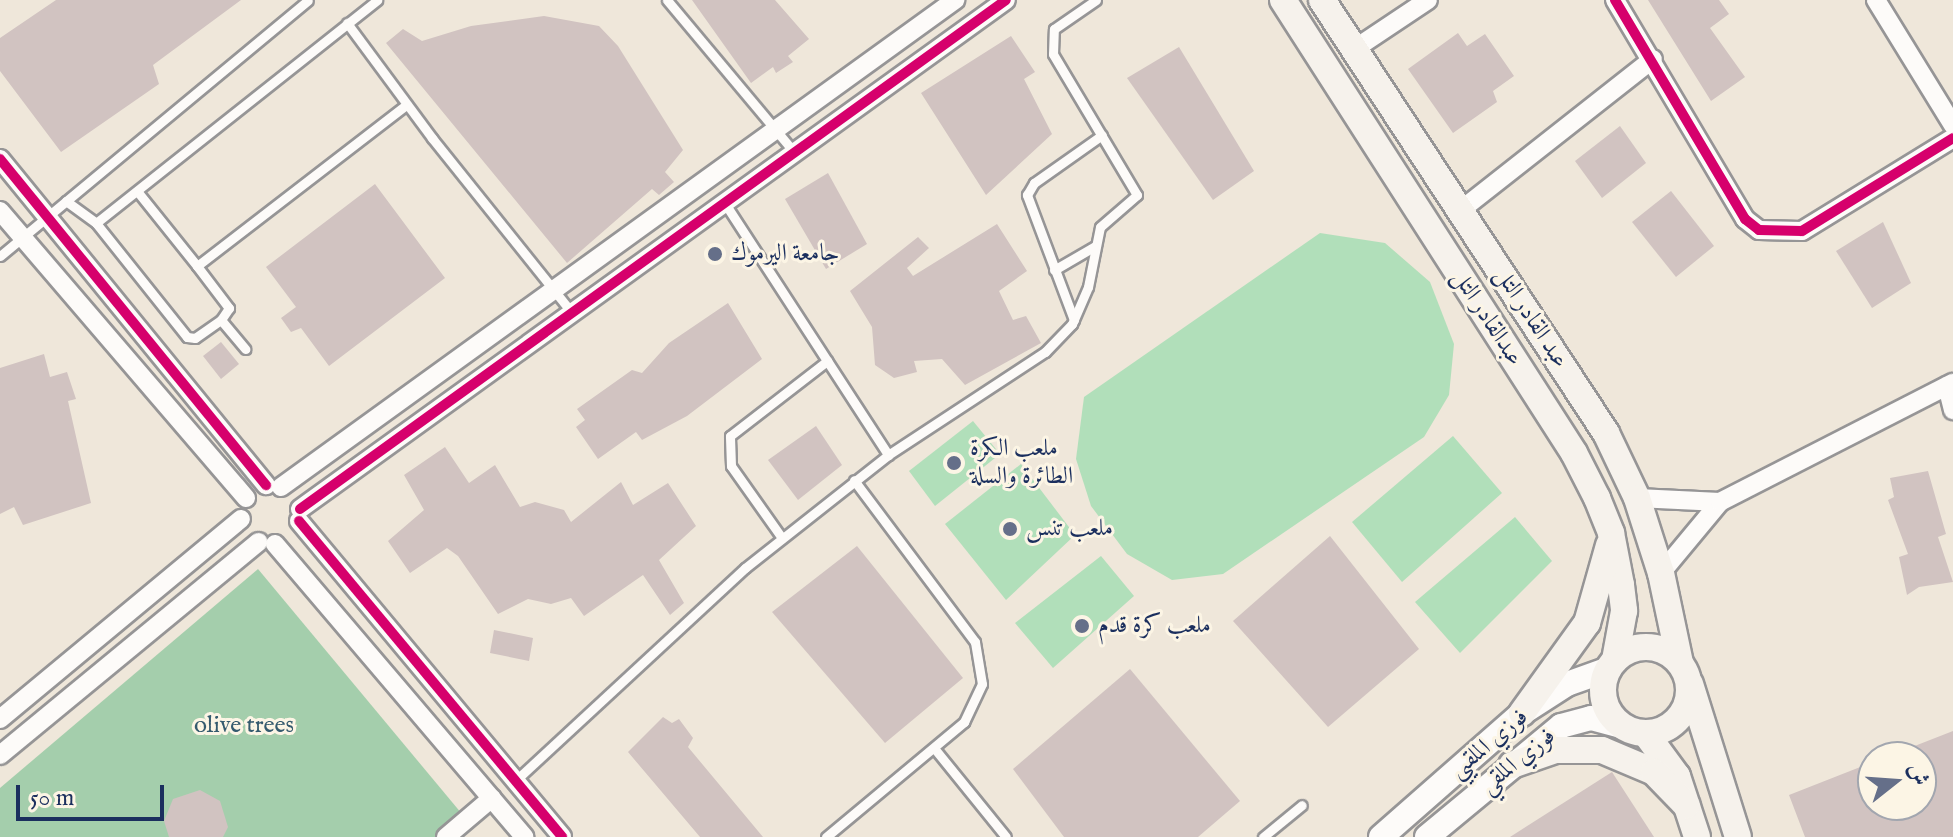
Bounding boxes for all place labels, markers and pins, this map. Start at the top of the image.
place label: جامعة اليرموك [731,240,839,268]
marker: جامعة اليرموك [706,245,724,263]
place label: ملعب الكرة الطائرة والسلة [970,435,1073,491]
marker: ملعب الكرة الطائرة والسلة [945,454,963,472]
place label: ملعب تنس [1026,515,1113,543]
marker: ملعب تنس [1001,520,1019,538]
place label: ملعب كرة قدم [1098,612,1211,640]
marker: ملعب كرة قدم [1073,617,1091,635]

